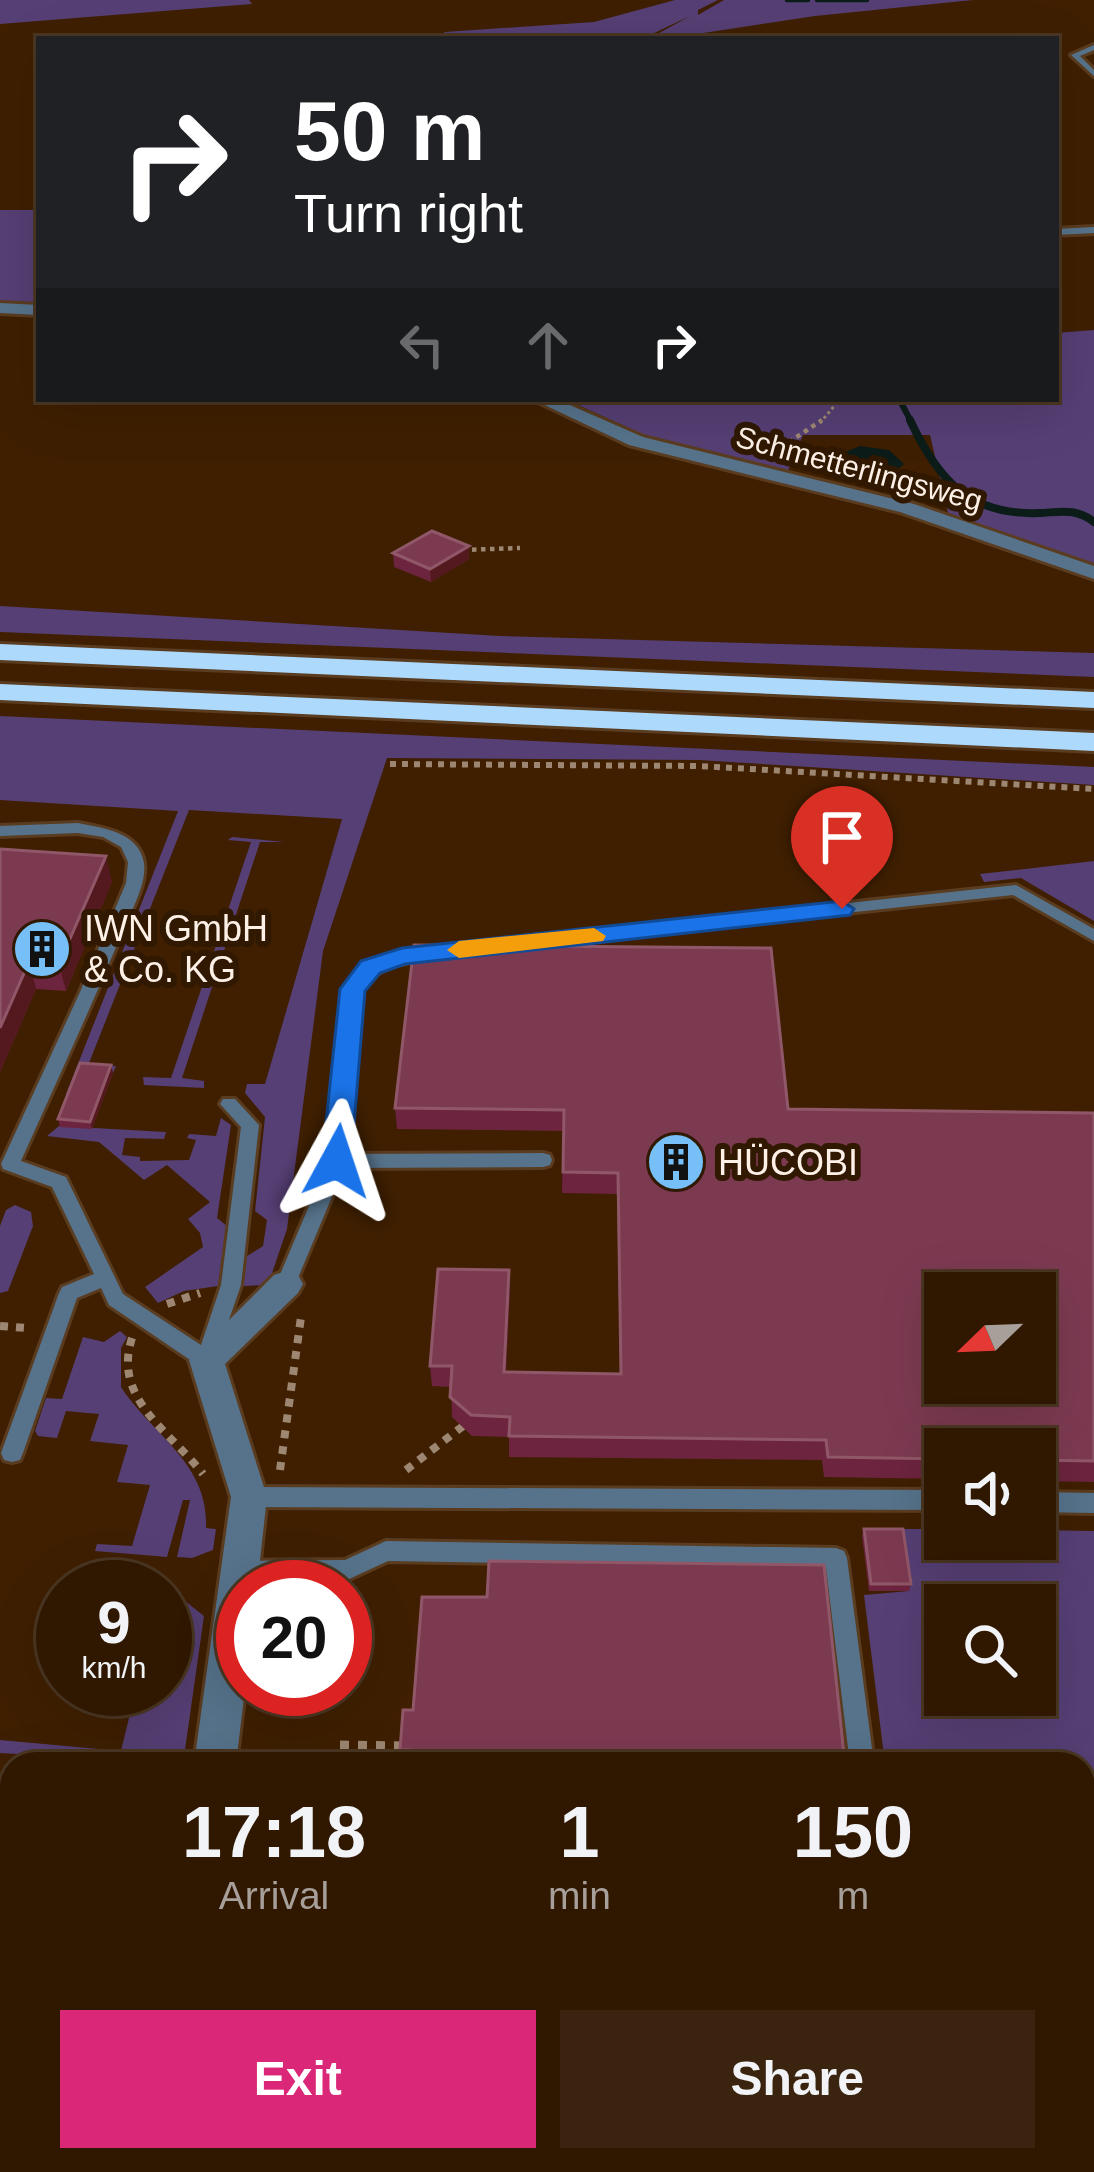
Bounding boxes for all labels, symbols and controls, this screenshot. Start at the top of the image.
icon: right [96,84,252,240]
text: 50 m [294,84,485,178]
text: Turn right [294,183,523,243]
icon: left [389,312,455,378]
icon: ahead [515,312,581,378]
icon: right [641,312,707,378]
street label: Schmetterlingsweg [732,420,986,517]
pin [791,786,893,909]
icon: arrive [809,804,875,870]
place label: IWN GmbH & Co. KG [84,908,268,990]
building icon: IWN GmbH & Co. KG [11,918,73,980]
position arrow [274,1098,400,1224]
building icon: HÜCOBI [645,1131,707,1193]
place label: HÜCOBI [718,1142,858,1183]
north arrow [924,1272,1056,1404]
map controls [924,1272,1056,1716]
button: sound [924,1428,1056,1560]
speed limit sign: 20 [216,1560,372,1716]
button: search [924,1584,1056,1716]
text: 9 [97,1589,131,1656]
text: km/h [81,1651,147,1684]
text: 17:18 [182,1792,366,1872]
text: 1 [559,1792,600,1872]
text: 150 [793,1792,913,1872]
text: Arrival [219,1874,329,1917]
text: min [548,1874,611,1917]
text: m [837,1874,869,1917]
button: Exit [60,2010,536,2148]
button: Share [560,2010,1035,2148]

